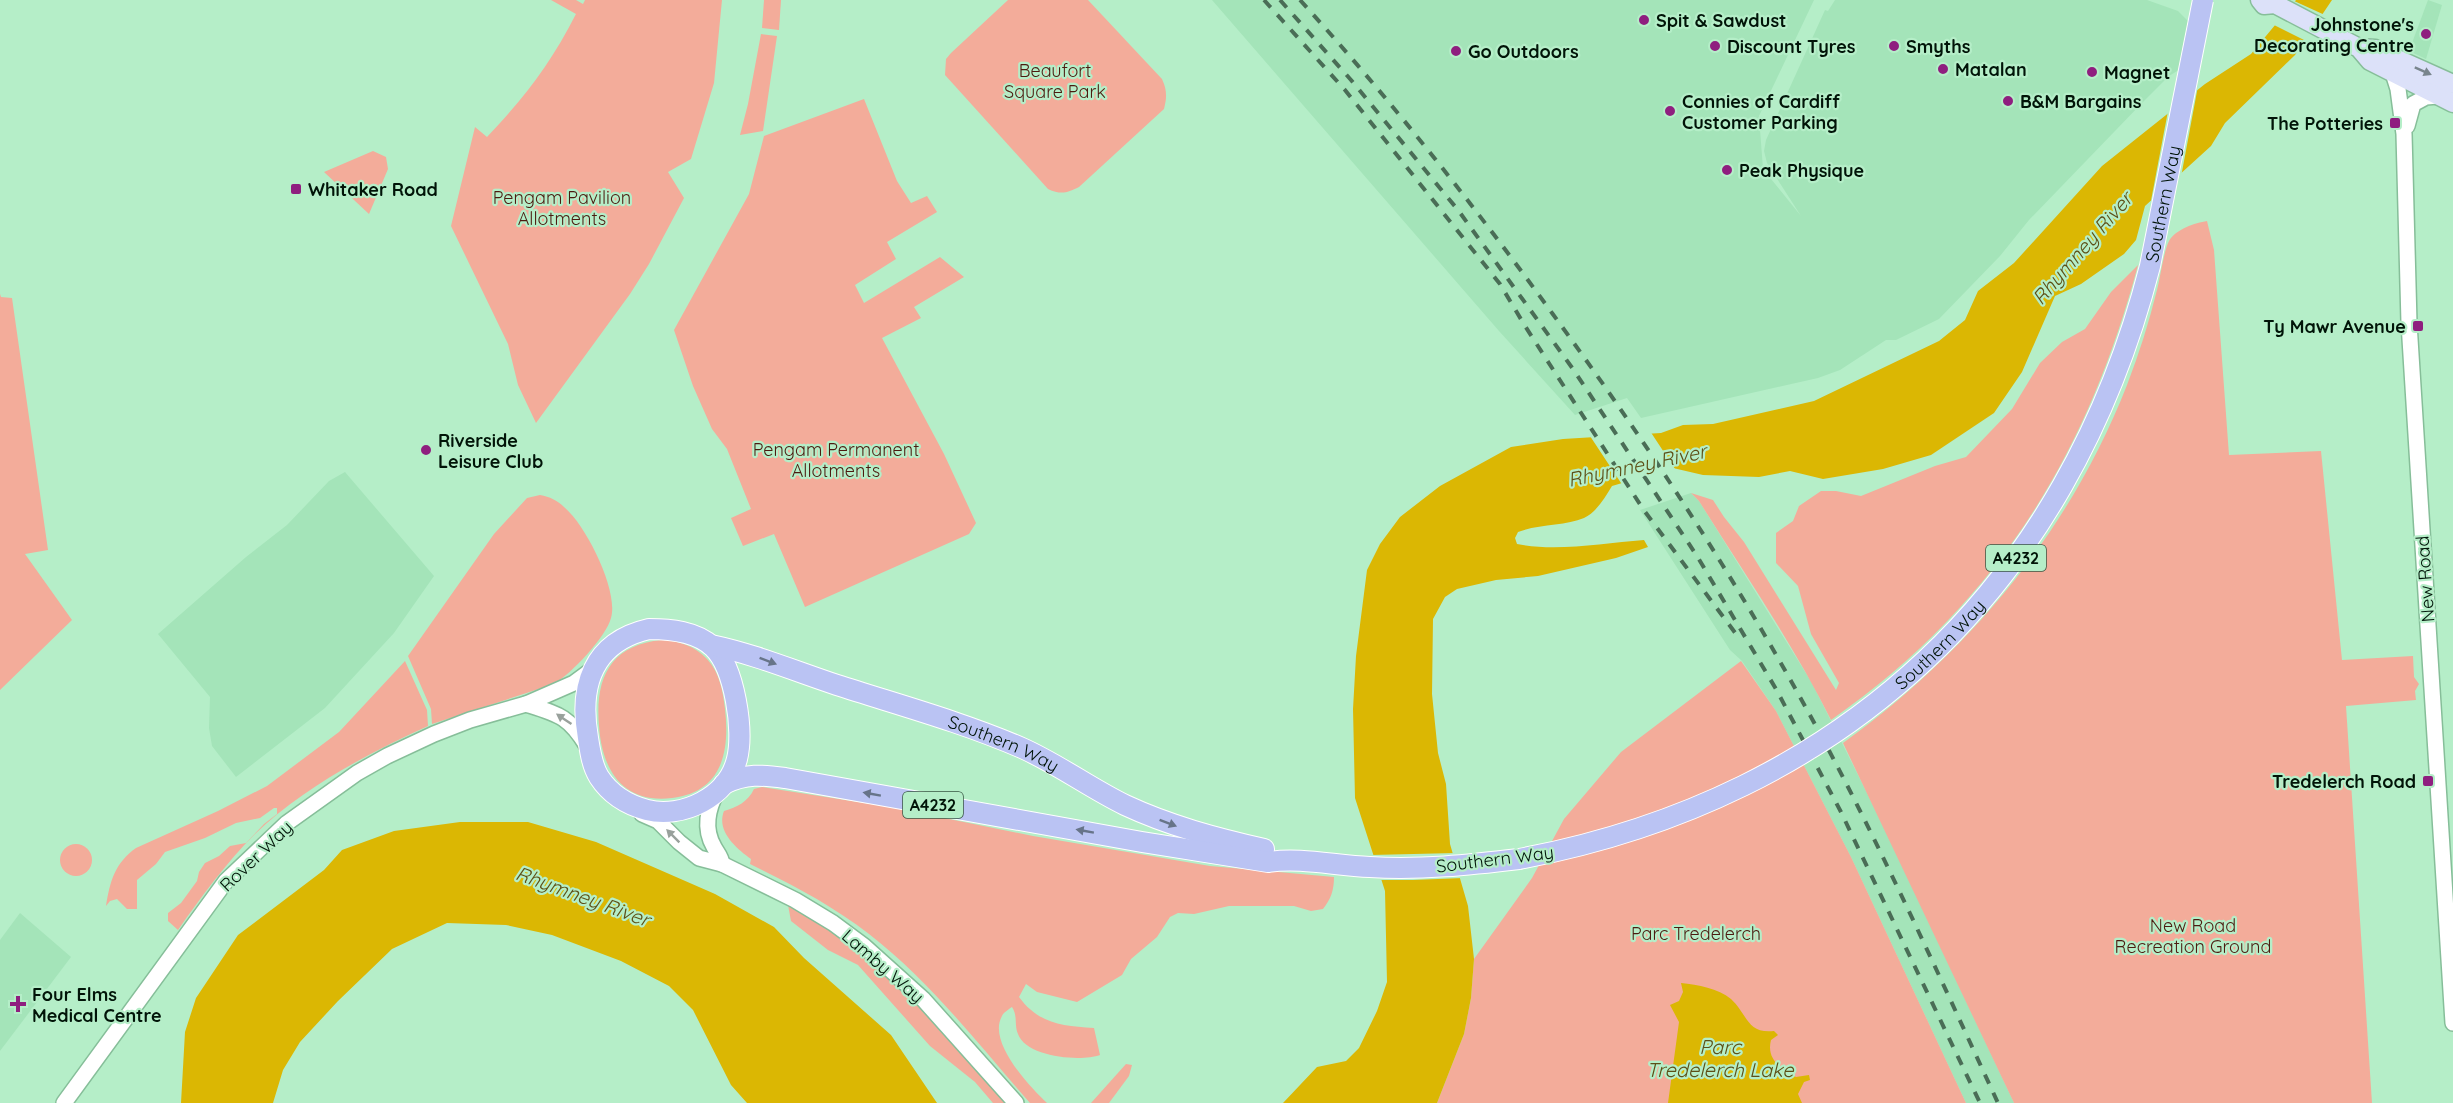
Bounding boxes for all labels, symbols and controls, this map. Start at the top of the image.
place label: Spit & Sawdust [1656,9,1786,32]
marker: Spit & Sawdust [1637,13,1651,27]
place label: Johnstone's Decorating Centre [2254,13,2414,57]
marker: Johnstone's Decorating Centre [2419,27,2433,41]
place label: Discount Tyres [1727,35,1856,58]
place label: Smyths [1906,35,1971,58]
marker: Discount Tyres [1708,39,1722,53]
marker: Smyths [1887,39,1901,53]
place label: Go Outdoors [1468,40,1579,63]
marker: Go Outdoors [1449,44,1463,58]
place label: Matalan [1955,58,2027,81]
park label: Beaufort Square Park [1004,59,1106,103]
place label: Magnet [2104,61,2170,84]
marker: Matalan [1936,62,1950,76]
marker: Magnet [2085,65,2099,79]
one-way arrow [2414,66,2431,75]
place label: Connies of Cardiff Customer Parking [1682,90,1840,134]
place label: B&M Bargains [2020,90,2142,113]
marker: B&M Bargains [2001,94,2015,108]
marker: Connies of Cardiff Customer Parking [1663,104,1677,118]
place label: The Potteries [2267,112,2383,135]
marker: The Potteries [2388,116,2402,130]
street label: Southern Way [2140,143,2185,264]
place label: Peak Physique [1739,159,1864,182]
marker: Peak Physique [1720,163,1734,177]
place label: Whitaker Road [308,178,438,201]
marker: Whitaker Road [289,182,303,196]
water label: Rhymney River [2026,185,2139,309]
park label: Pengam Pavilion Allotments [493,186,631,230]
place label: Ty Mawr Avenue [2263,315,2406,338]
marker: Ty Mawr Avenue [2411,319,2425,333]
place label: Riverside Leisure Club [438,429,543,473]
park label: Pengam Permanent Allotments [753,438,919,482]
water label: Rhymney River [1565,438,1711,492]
marker: Riverside Leisure Club [419,443,433,457]
street label: New Road [2411,535,2439,623]
road number: A4232 [1986,545,2046,571]
street label: Southern Way [1890,594,1990,694]
one-way arrow [759,656,777,666]
street label: Southern Way [945,710,1064,777]
one-way arrow [556,713,572,724]
place label: Tredelerch Road [2272,770,2416,793]
marker: Tredelerch Road [2421,774,2435,788]
one-way arrow [862,789,881,798]
road number: A4232 [903,792,963,818]
street label: Rover Way [215,816,297,896]
one-way arrow [1159,819,1177,828]
one-way arrow [1075,827,1094,836]
one-way arrow [665,829,680,843]
street label: Southern Way [1435,840,1555,878]
water label: Rhymney River [512,860,656,933]
park label: New Road Recreation Ground [2115,914,2271,958]
park label: Parc Tredelerch [1631,922,1761,945]
street label: Lamby Way [837,924,929,1008]
place label: Four Elms Medical Centre [32,983,162,1027]
marker: Four Elms Medical Centre [9,995,27,1013]
water label: Parc Tredelerch Lake [1646,1034,1794,1082]

